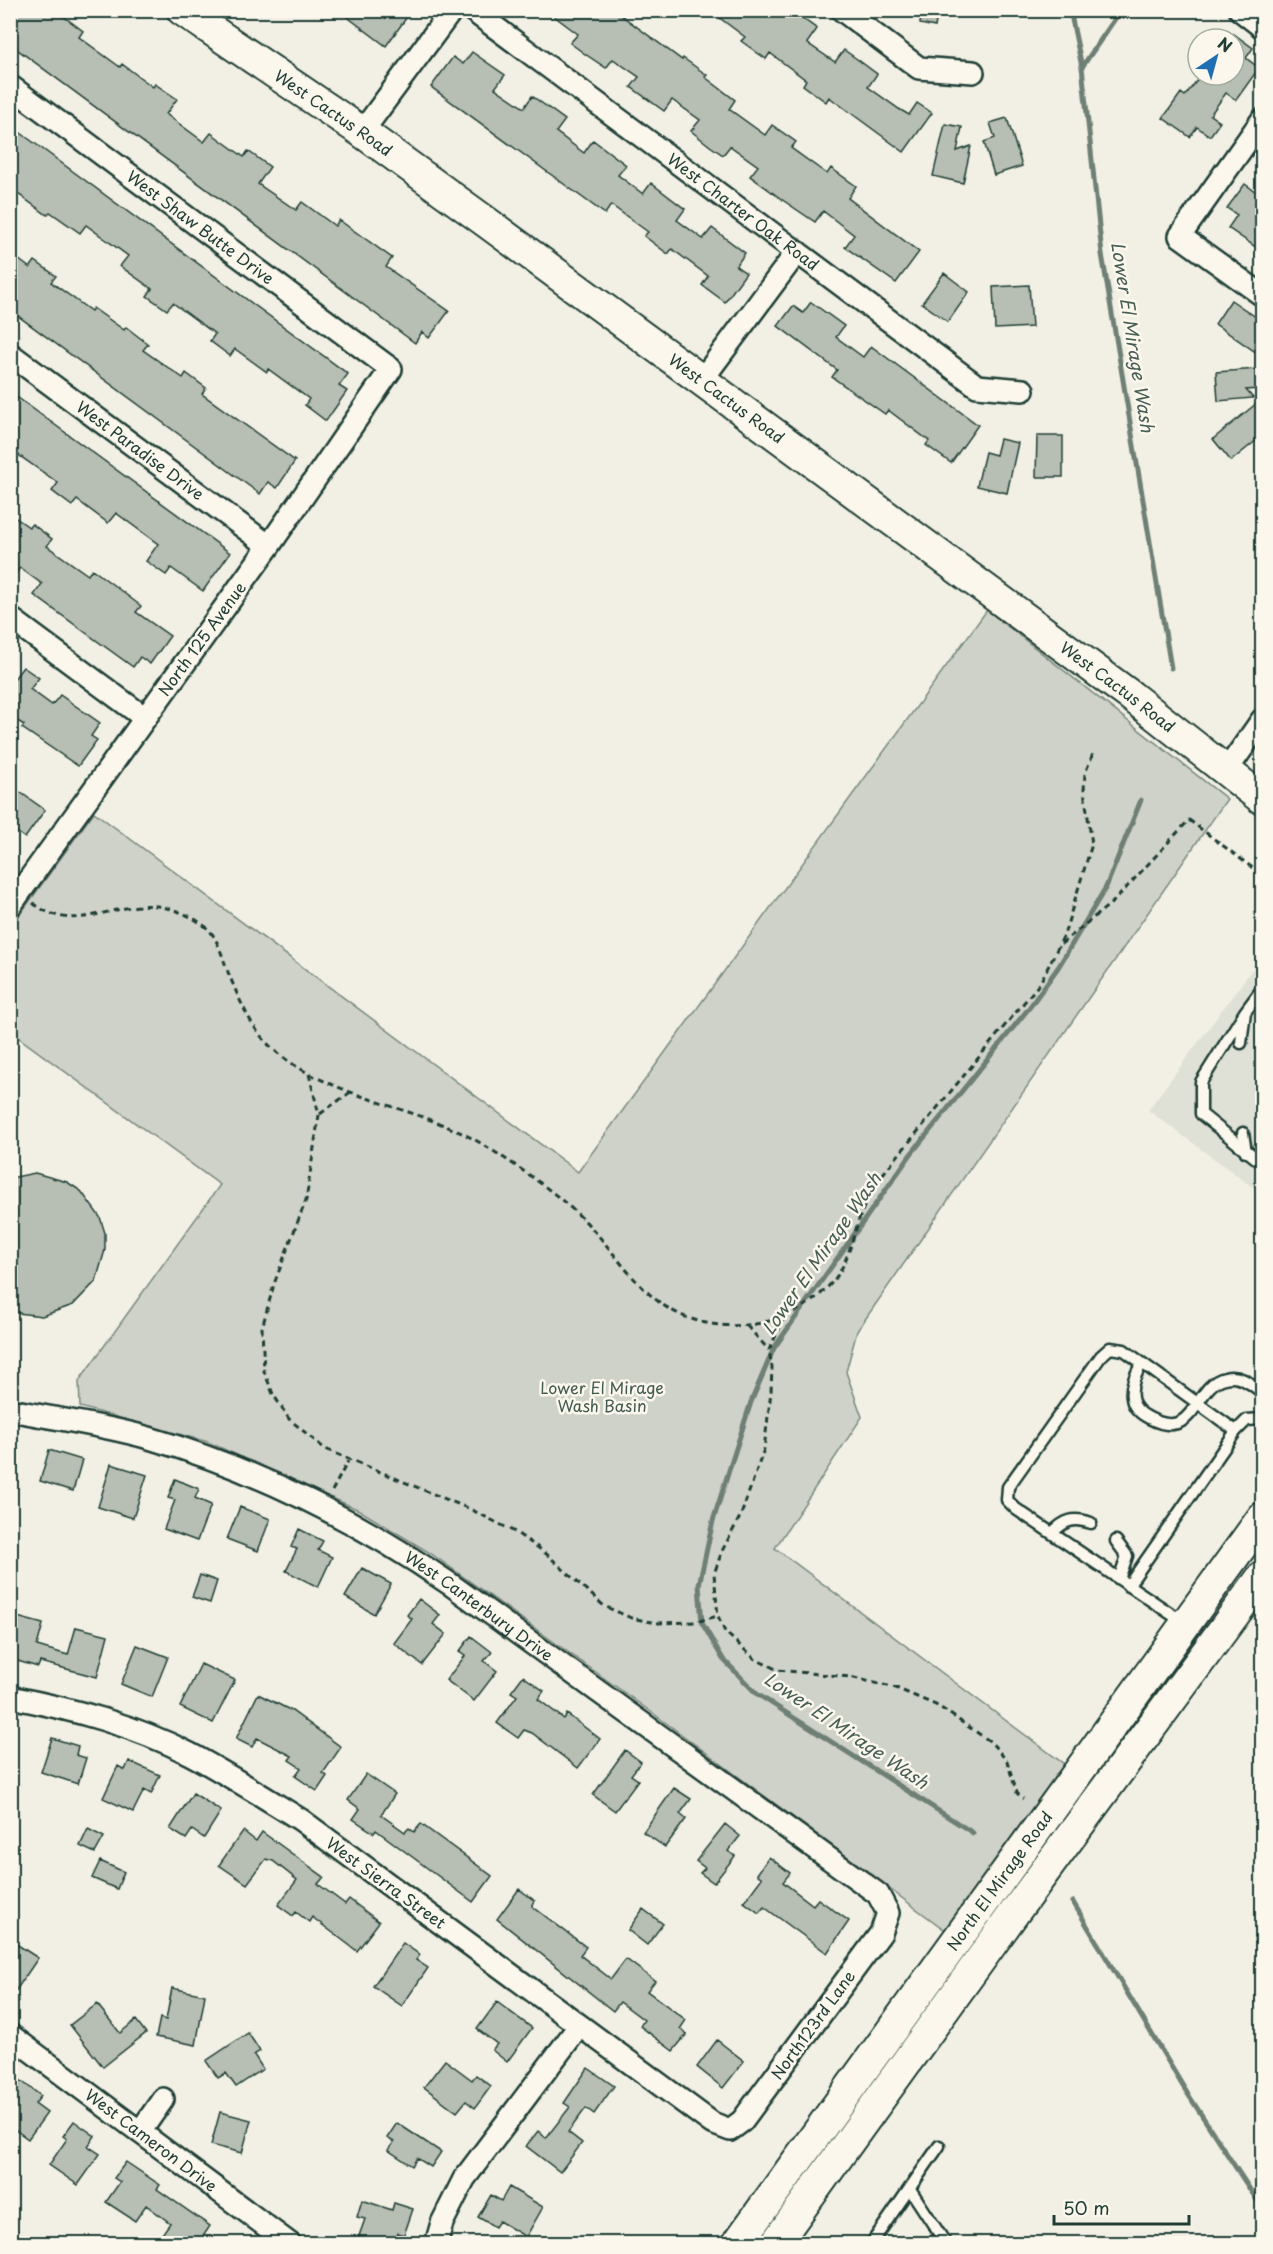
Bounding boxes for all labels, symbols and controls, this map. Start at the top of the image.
north arrow [1186,27,1246,87]
text: N [1213,31,1238,57]
street label: West Cactus Road [270,63,398,161]
street label: West Charter Oak Road [663,147,825,276]
street label: West Shaw Butte Drive [122,164,280,289]
water label: Lower El Mirage Wash [1105,240,1162,434]
street label: West Cactus Road [664,347,790,449]
street label: West Paradise Drive [72,394,210,505]
street label: North 125 Avenue [152,576,251,700]
street label: West Cactus Road [1056,635,1181,738]
water label: Lower El Mirage Wash [755,1166,887,1340]
park label: Lower El Mirage Wash Basin [540,1375,664,1417]
street label: West Canterbury Drive [401,1544,559,1666]
water label: Lower El Mirage Wash [760,1665,935,1795]
street label: North El Mirage Road [940,1806,1057,1955]
street label: West Sierra Street [322,1830,452,1934]
street label: North123rd Lane [764,1965,860,2084]
street label: West Cameron Drive [81,2082,223,2197]
scale bar [1054,2188,1189,2226]
text: 50 m [1063,2194,1110,2221]

